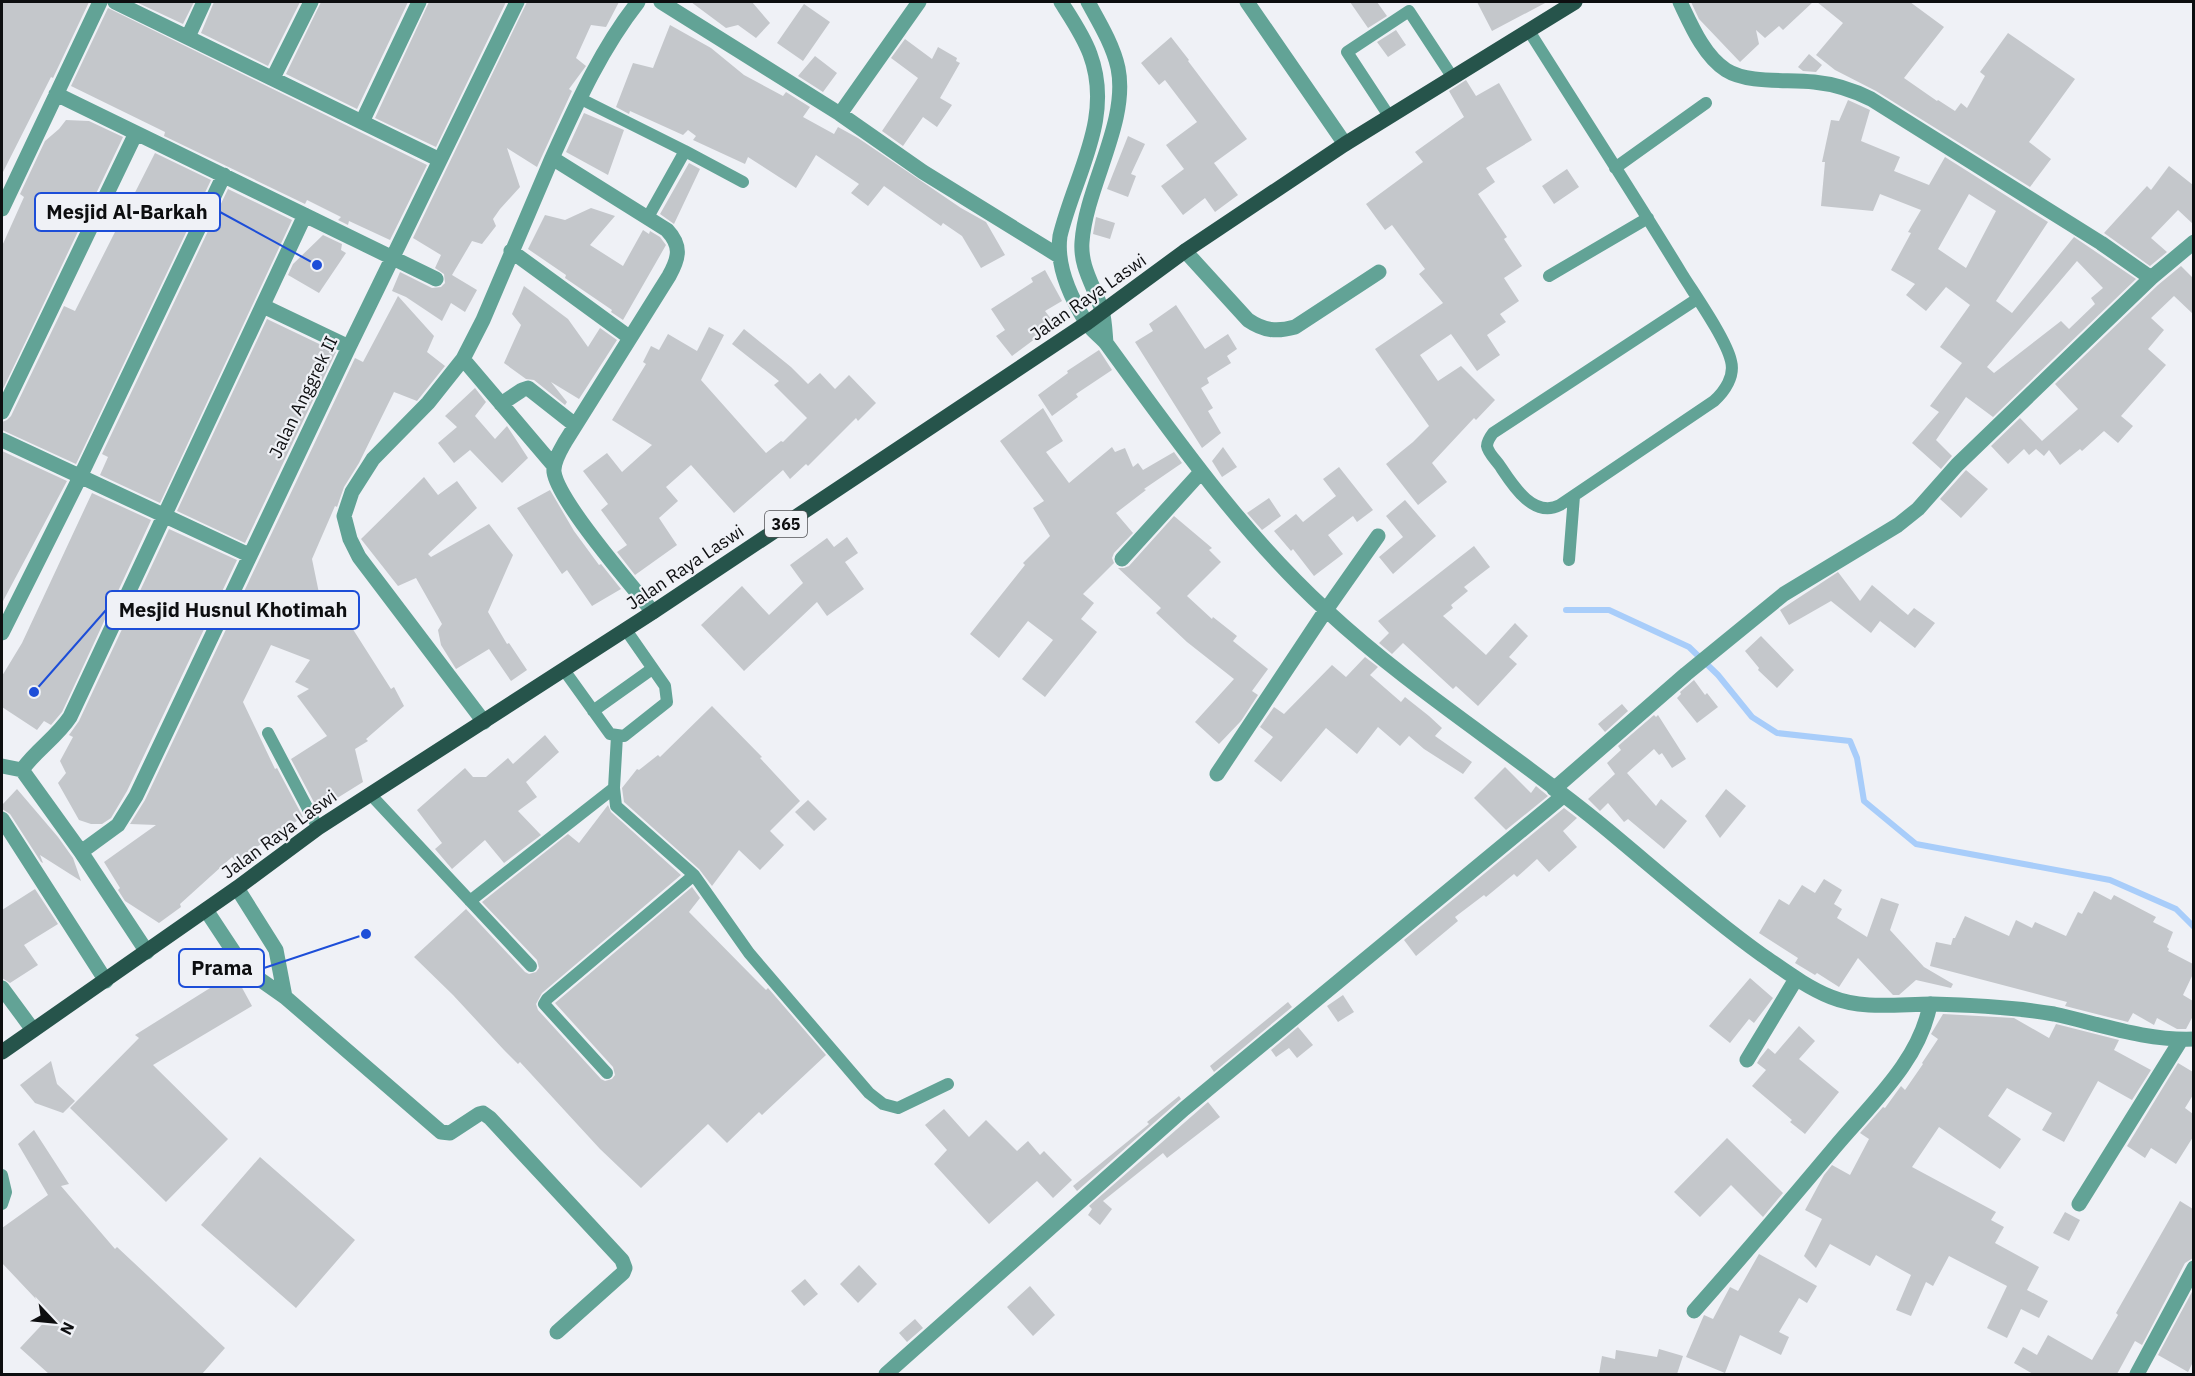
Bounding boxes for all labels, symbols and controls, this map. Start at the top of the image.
callout: Mesjid Al-Barkah [35,193,220,231]
text: Mesjid Al-Barkah [46,198,208,225]
street label: Jalan Raya Laswi [1025,248,1151,346]
street label: Jalan Anggrek II [263,332,343,462]
road number: 365 [765,511,807,537]
street label: Jalan Raya Laswi [622,519,748,615]
callout: Mesjid Husnul Khotimah [106,591,359,629]
text: Mesjid Husnul Khotimah [119,596,347,623]
street label: Jalan Raya Laswi [217,785,341,883]
callout: Prama [179,949,264,987]
text: Prama [191,954,253,981]
north arrow [24,1292,84,1352]
text: N [56,1319,79,1338]

